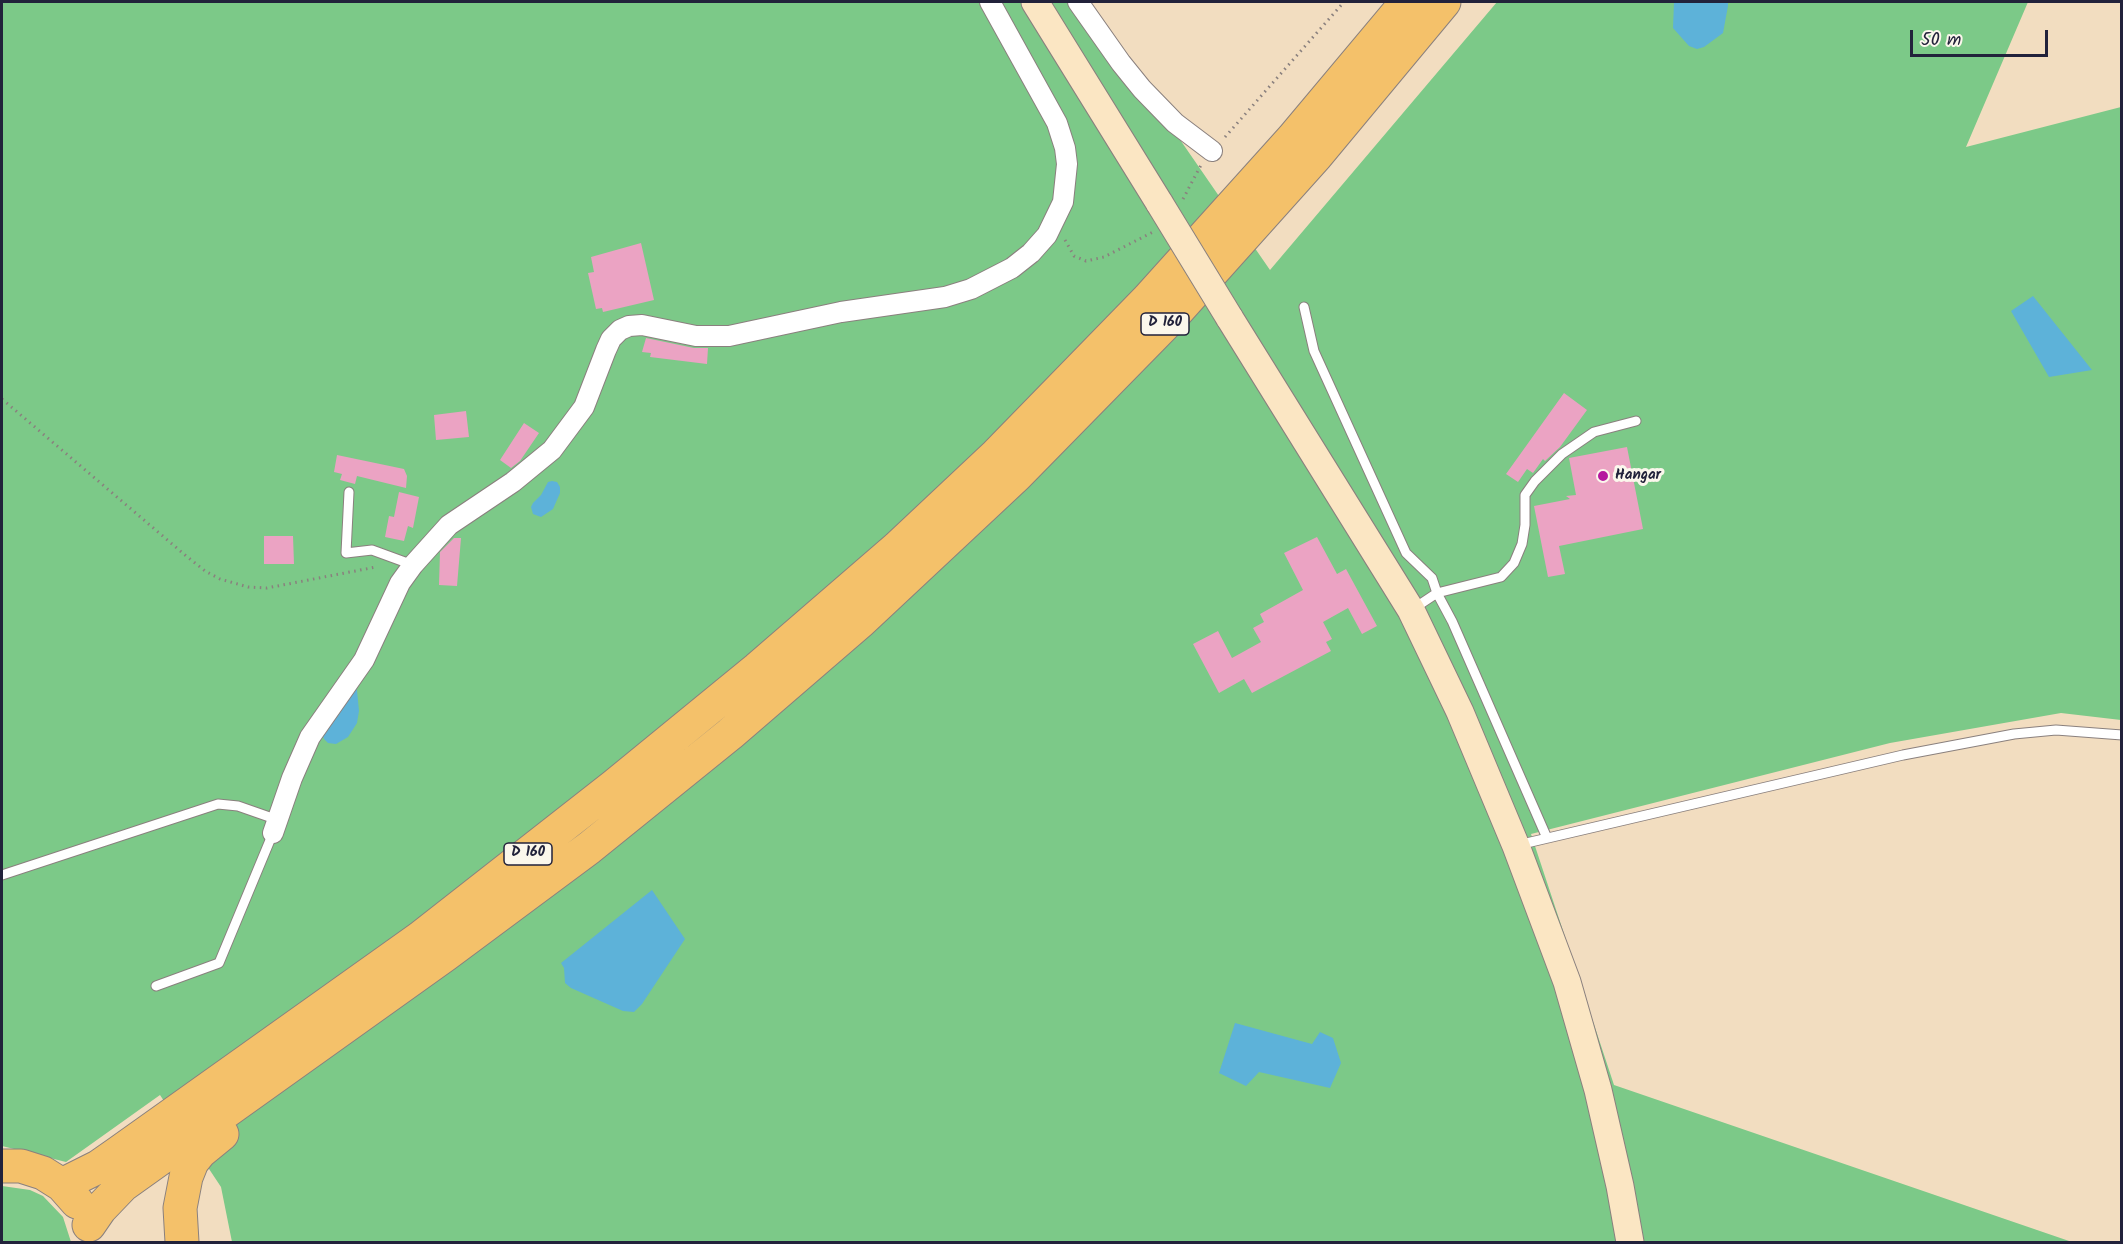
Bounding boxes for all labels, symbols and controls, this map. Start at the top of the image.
scale bar [1913,18,2051,56]
text: 50 m [1921,26,1961,55]
road number: D 160 [1141,313,1189,335]
place label: Hangar [1615,467,1661,485]
marker: Hangar [1596,469,1610,483]
road number: D 160 [504,843,552,865]

